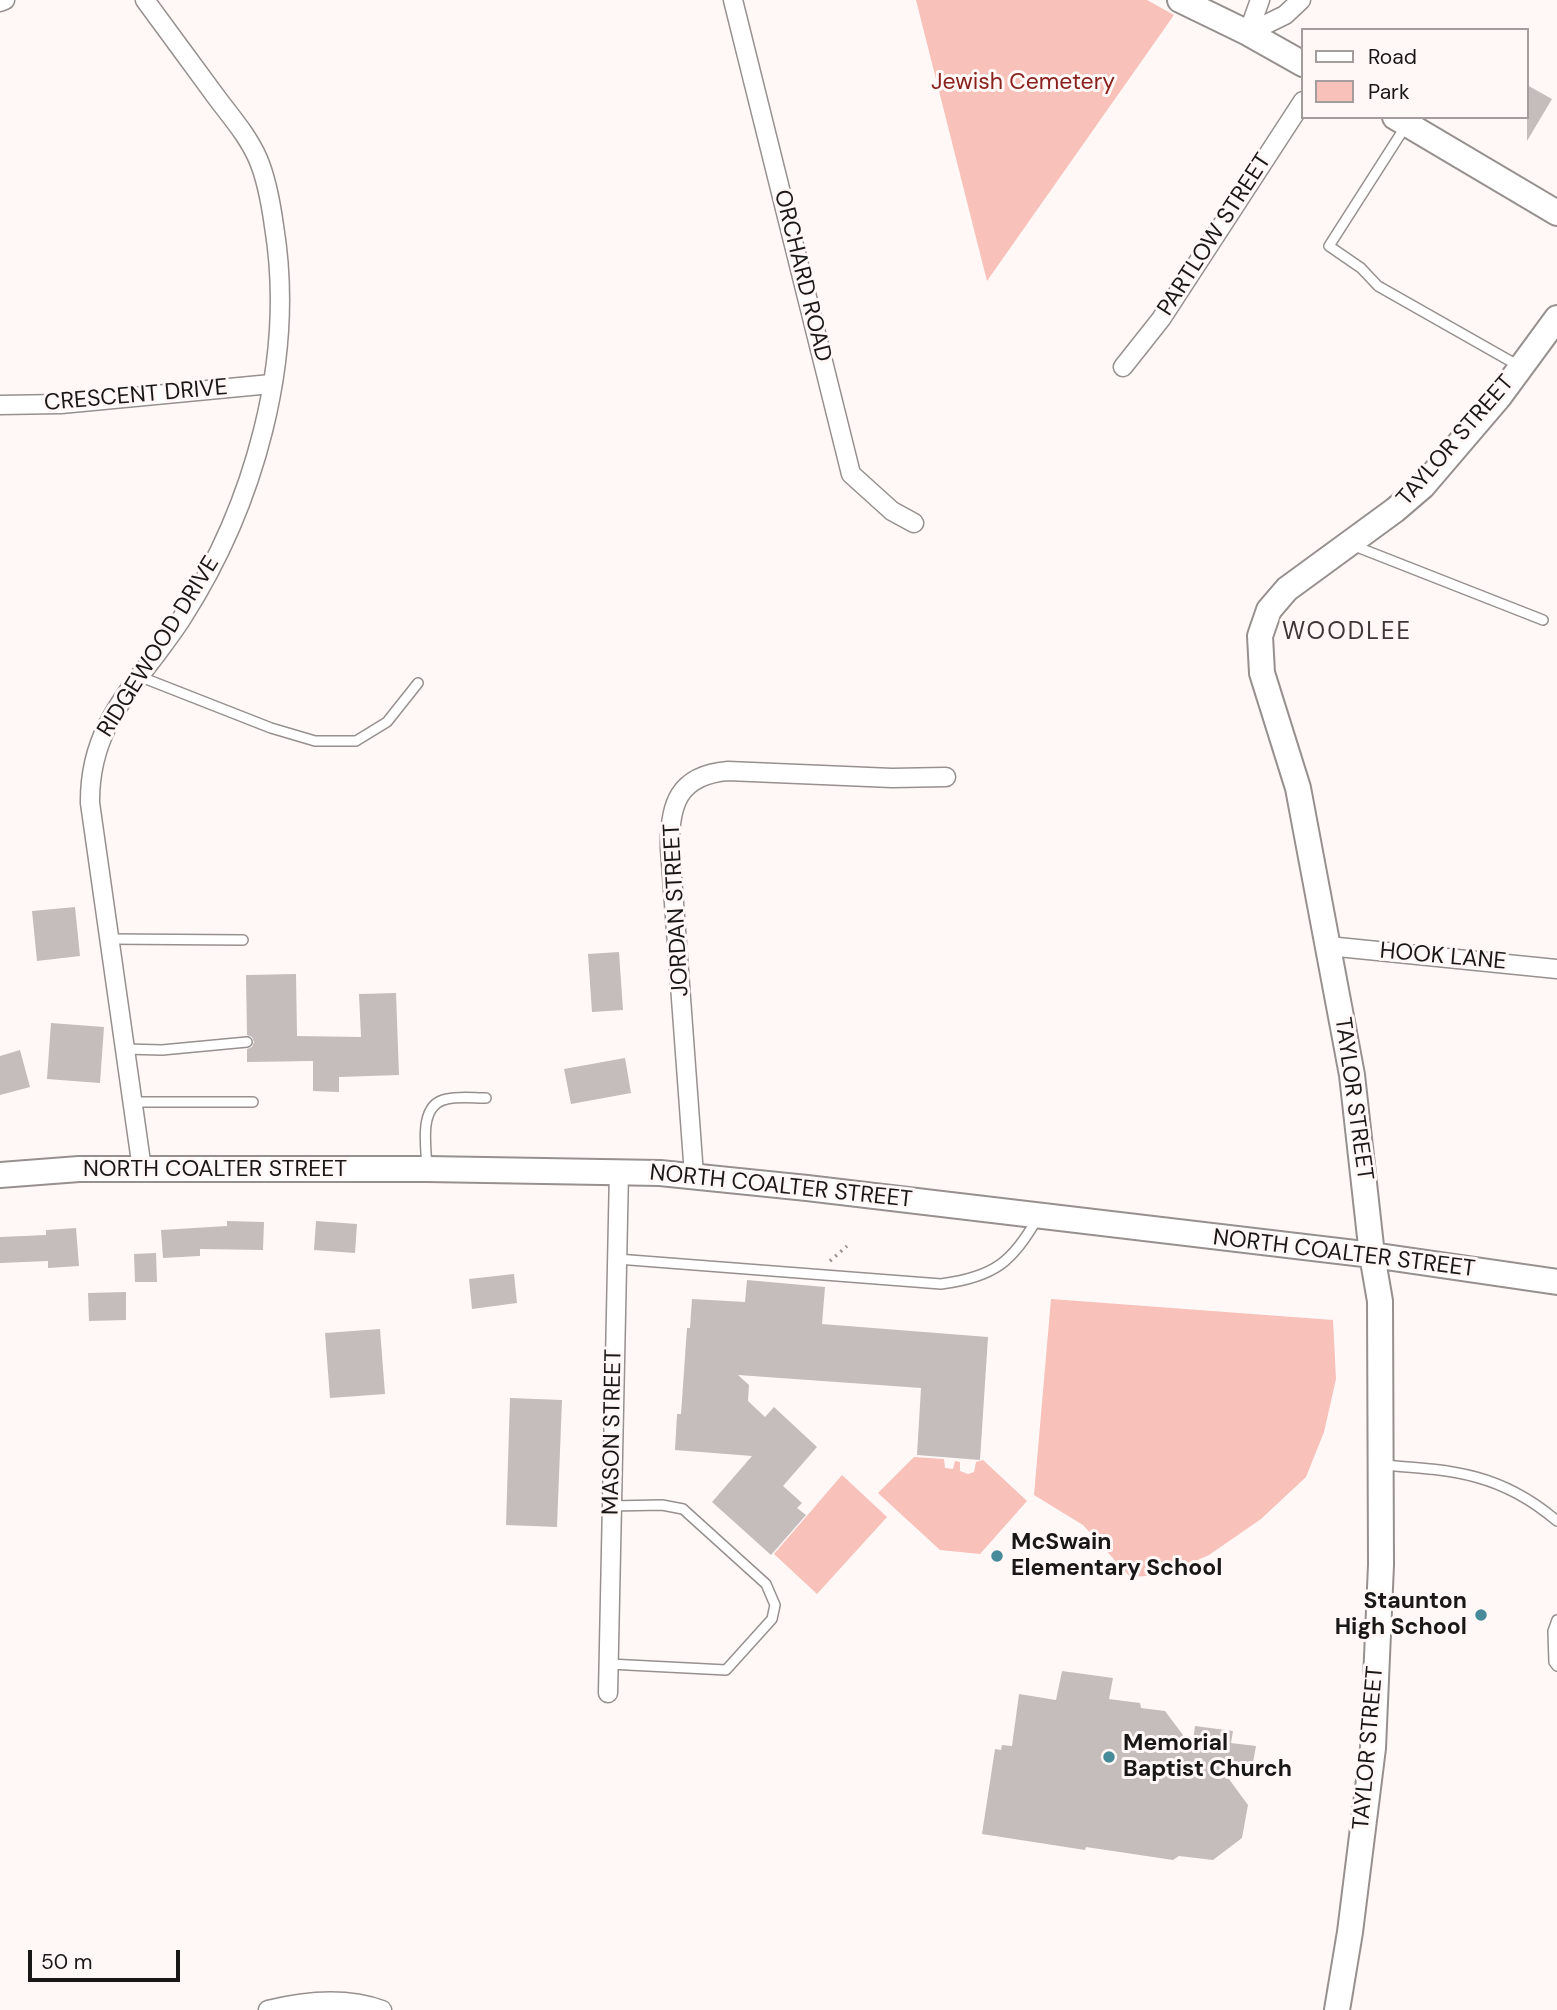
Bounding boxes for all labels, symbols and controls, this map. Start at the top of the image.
legend [1302,28,1529,119]
text: Road [1368,43,1417,71]
park label: Jewish Cemetery [931,69,1115,97]
text: Park [1368,78,1409,106]
street label: PARTLOW STREET [1152,149,1278,321]
street label: ORCHARD ROAD [767,187,837,365]
street label: TAYLOR STREET [1392,370,1520,512]
street label: CRESCENT DRIVE [43,374,229,418]
street label: RIDGEWOOD DRIVE [92,552,226,742]
district label: WOODLEE [1283,619,1411,647]
street label: JORDAN STREET [659,823,695,997]
street label: HOOK LANE [1378,938,1508,976]
street label: TAYLOR STREET [1328,1016,1378,1182]
street label: NORTH COALTER STREET [83,1156,347,1184]
street label: NORTH COALTER STREET [648,1159,914,1215]
street label: NORTH COALTER STREET [1211,1224,1477,1284]
street label: MASON STREET [598,1349,628,1515]
place label: McSwain Elementary School [1011,1529,1222,1583]
marker: McSwain Elementary School [989,1548,1005,1564]
place label: Staunton High School [1335,1588,1467,1642]
marker: Staunton High School [1473,1607,1489,1623]
street label: TAYLOR STREET [1348,1665,1390,1831]
place label: Memorial Baptist Church [1123,1730,1292,1784]
marker: Memorial Baptist Church [1101,1749,1117,1765]
scale bar [32,1937,184,1981]
text: 50 m [41,1948,92,1976]

